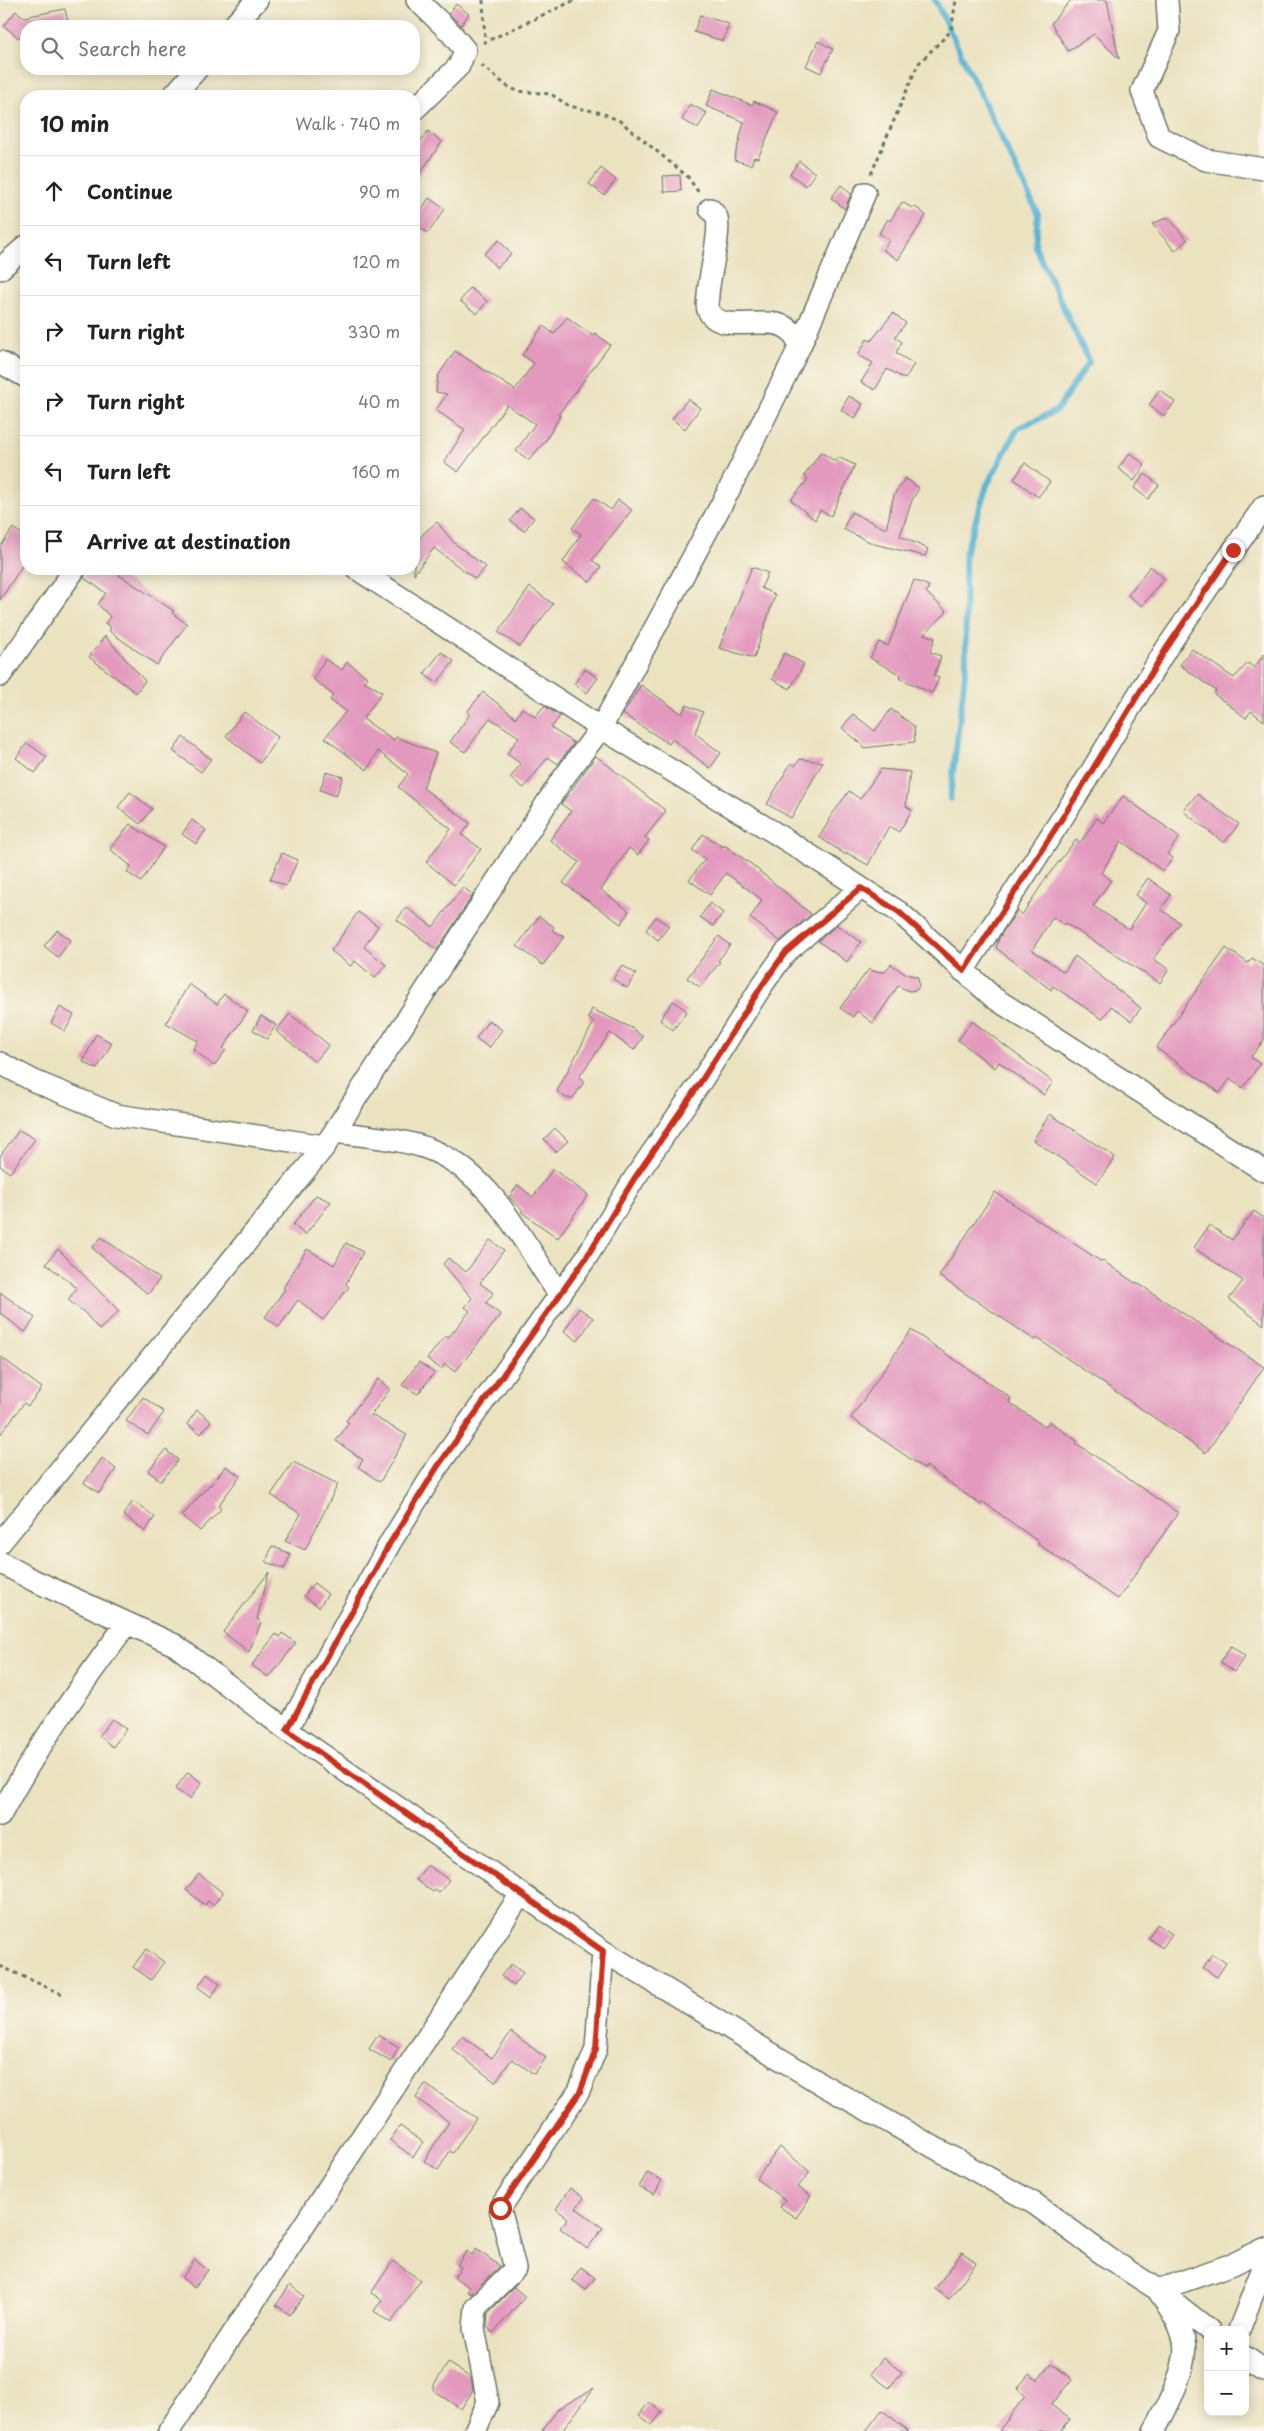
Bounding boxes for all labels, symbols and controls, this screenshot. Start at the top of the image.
search box [20,20,420,75]
icon: search [38,34,66,62]
text: Search here [78,34,187,62]
text: 10 min [40,107,110,139]
text: Walk · 740 m [295,111,400,135]
icon: ahead [40,177,68,205]
text: Continue [87,177,173,205]
text: 90 m [359,179,400,203]
icon: left [40,247,68,275]
text: Turn left [87,247,171,275]
text: 120 m [353,249,400,273]
icon: right [40,317,68,345]
text: Turn right [87,317,185,345]
text: 330 m [347,319,400,343]
icon: right [40,387,68,415]
text: Turn right [87,387,185,415]
text: 40 m [358,389,400,413]
icon: left [40,457,68,485]
text: Turn left [87,457,171,485]
text: 160 m [352,459,400,483]
icon: arrive [40,527,68,555]
text: Arrive at destination [87,527,291,555]
route end [1222,539,1245,562]
route start [489,2197,512,2220]
map controls [1204,2326,1249,2416]
button: + [1204,2326,1249,2371]
button: − [1204,2371,1249,2416]

